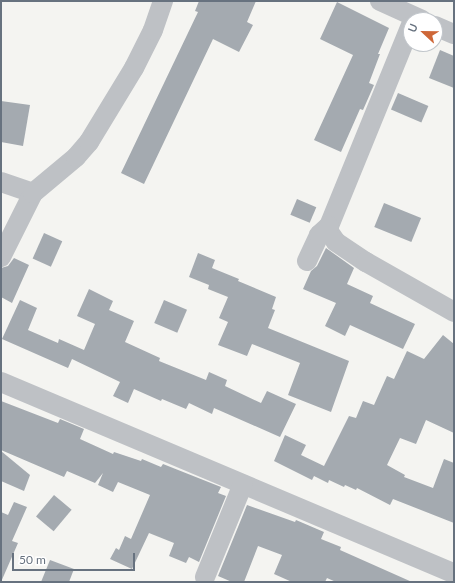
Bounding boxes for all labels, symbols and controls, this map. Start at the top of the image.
north arrow [403,12,443,52]
text: U [405,21,420,34]
scale bar [14,545,137,571]
text: 50 m [19,552,46,567]

